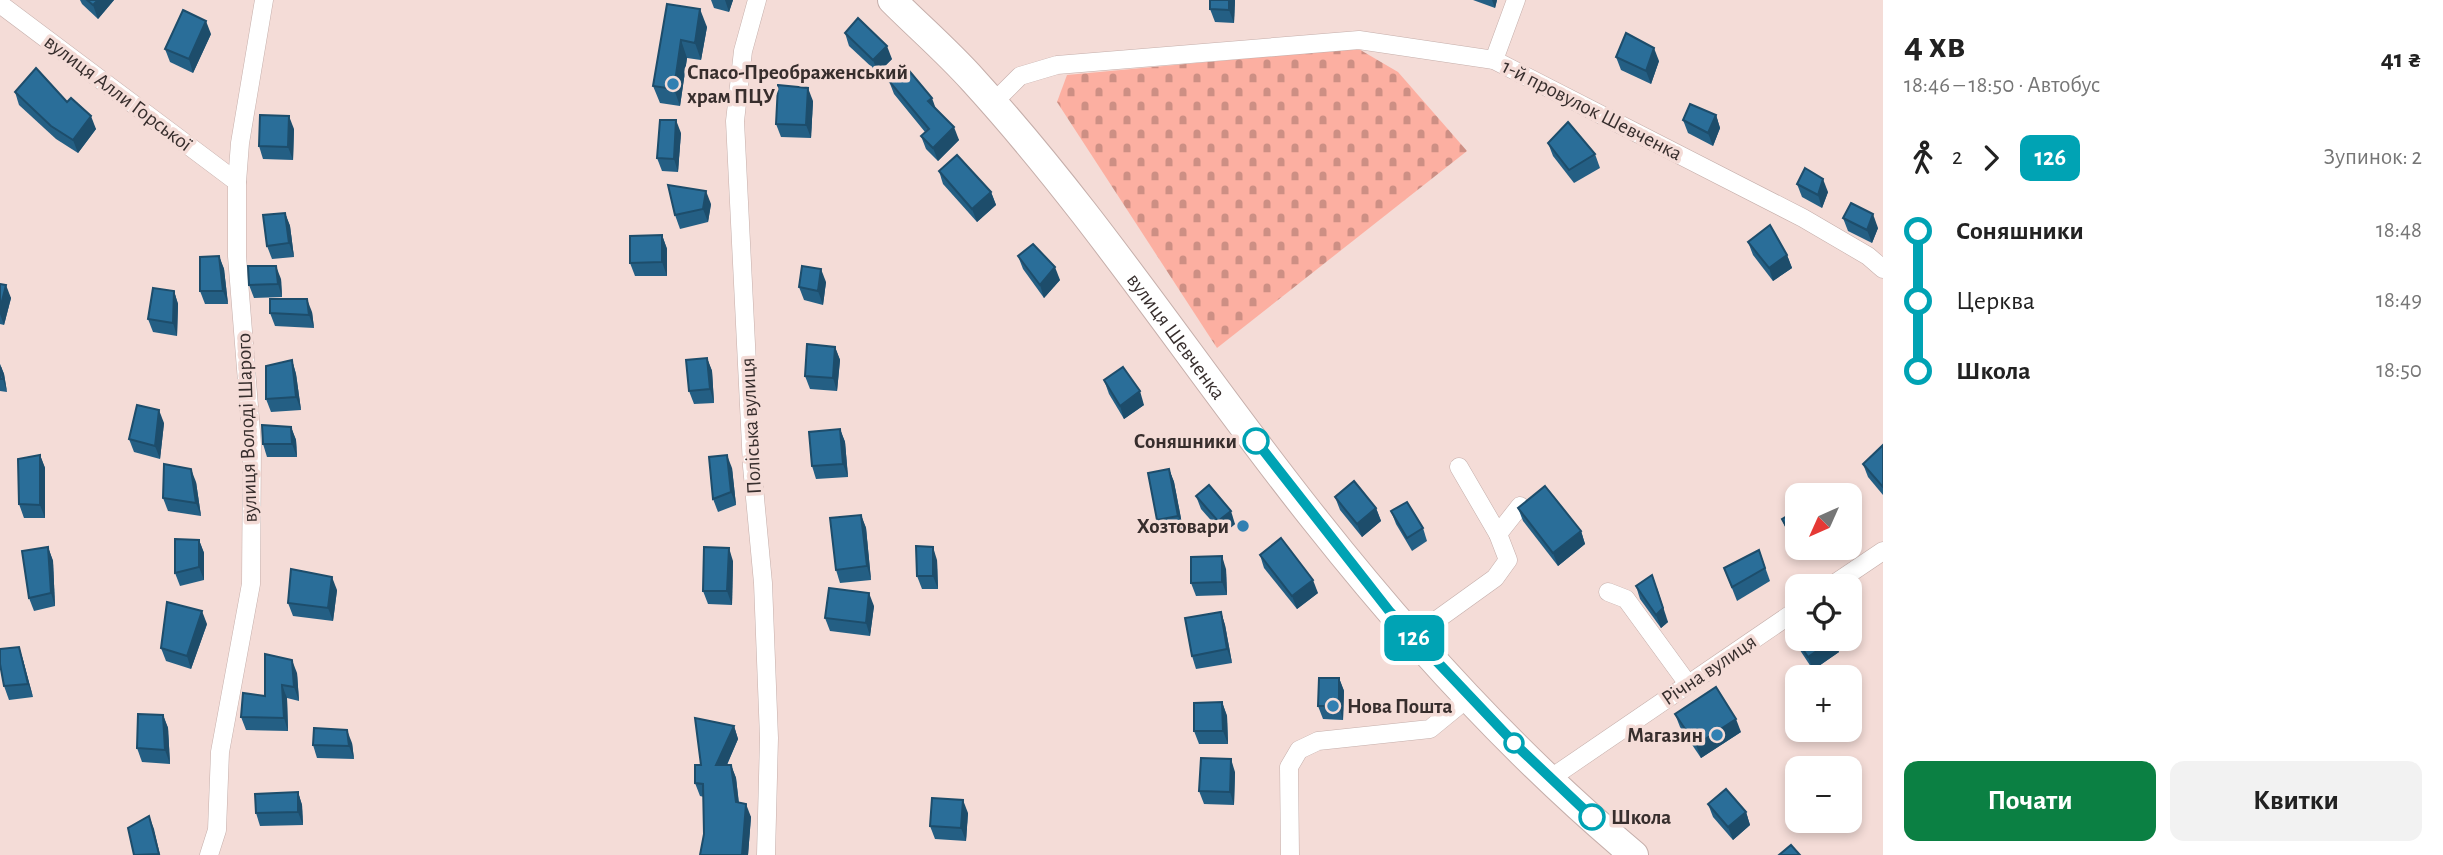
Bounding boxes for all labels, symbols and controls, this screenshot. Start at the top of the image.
text: 4 хв [1904,27,1965,65]
street label: вулиця Алли Горської [40,31,196,155]
text: 41 ₴ [2381,46,2422,72]
street label: 1-й провулок Шевченка [1499,56,1686,165]
place label: Спасо-Преображенський храм ПЦУ [687,62,908,107]
text: 18:46 – 18:50 · Автобус [1904,74,2100,97]
marker: Спасо-Преображенський храм ПЦУ [665,76,681,92]
icon: walk [1904,139,1942,177]
icon: forward [1972,139,2010,177]
text: 2 [1952,146,1962,169]
text: 126 [2034,146,2066,170]
text: Зупинок: 2 [2323,146,2422,169]
text: Соняшники [1956,218,2084,244]
text: 18:48 [2376,219,2422,242]
street label: вулиця Шевченка [1123,269,1230,403]
text: Церква [1956,288,2035,314]
text: 18:49 [2376,289,2422,312]
street label: вулиця Володі Шарого [233,333,261,523]
street label: Поліська вулиця [737,357,765,495]
text: Школа [1956,358,2031,384]
text: 18:50 [2376,359,2422,382]
marker: Соняшники [1243,428,1269,454]
place label: Соняшники [1134,431,1237,452]
north arrow [1785,483,1862,560]
map controls [1785,483,1862,833]
place label: Хозтовари [1137,516,1229,537]
marker: Хозтовари [1235,518,1251,534]
button: locate [1785,574,1862,651]
line badge: 126 [1374,615,1454,661]
text: 126 [1398,626,1430,650]
street label: Річна вулиця [1658,631,1760,709]
button: + [1785,665,1862,742]
place label: Нова Пошта [1347,696,1452,717]
marker: Нова Пошта [1325,698,1341,714]
place label: Магазин [1627,725,1703,746]
marker: Магазин [1709,727,1725,743]
unlabelled marker [1504,733,1524,753]
button: − [1785,756,1862,833]
button: Почати [1904,761,2156,841]
button: Квитки [2170,761,2422,841]
marker: Школа [1579,804,1605,830]
place label: Школа [1611,807,1671,828]

